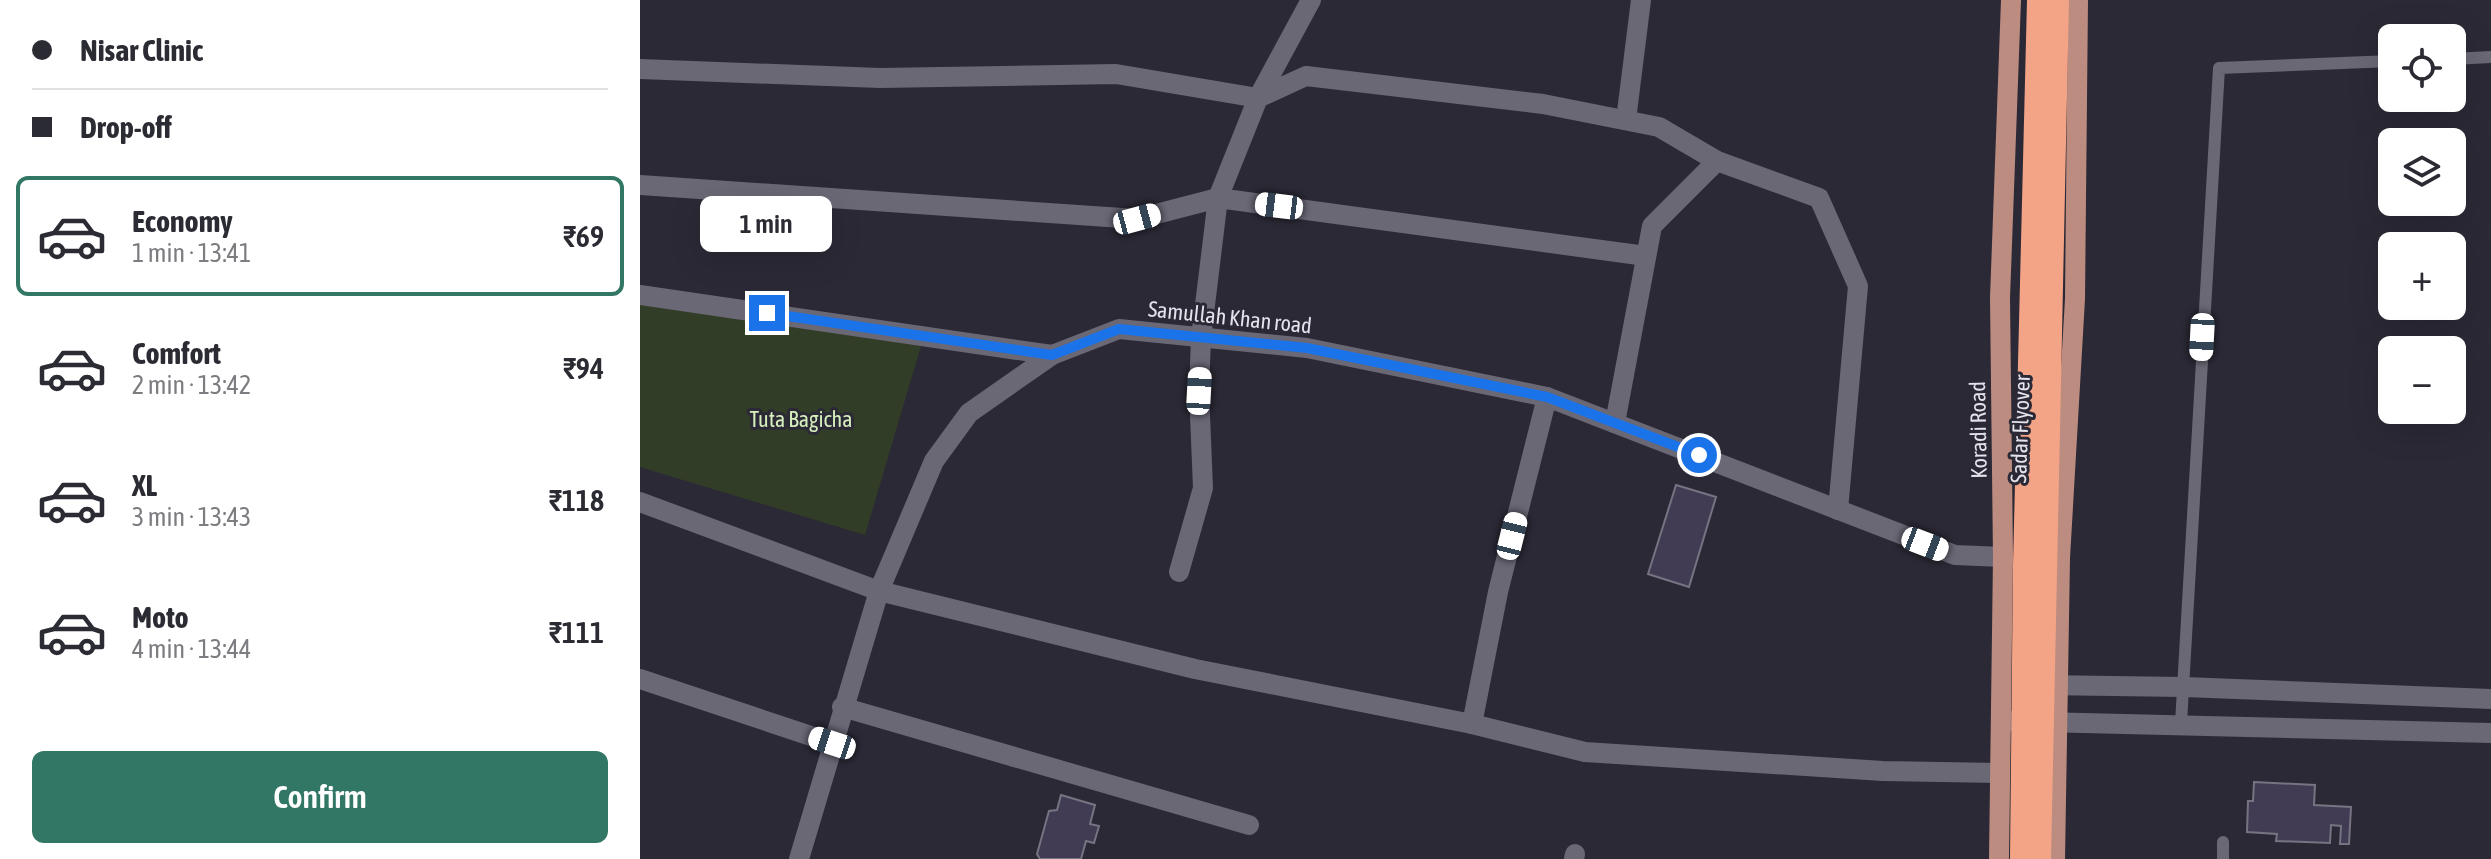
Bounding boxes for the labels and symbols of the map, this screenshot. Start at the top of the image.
car [1254,191,1304,221]
callout: 1 min [701,197,833,253]
car [1111,201,1163,237]
route end [749,295,785,331]
street label: Samullah Khan road [1147,295,1313,339]
car [2189,312,2215,362]
car [1186,366,1212,416]
street label: Sadar Flyover [2005,374,2035,484]
street label: Koradi Road [1964,381,1992,479]
park label: Tuta Bagicha [750,406,852,432]
route start [1681,437,1717,473]
car [1495,510,1529,562]
car [1898,524,1952,564]
car [805,724,859,762]

